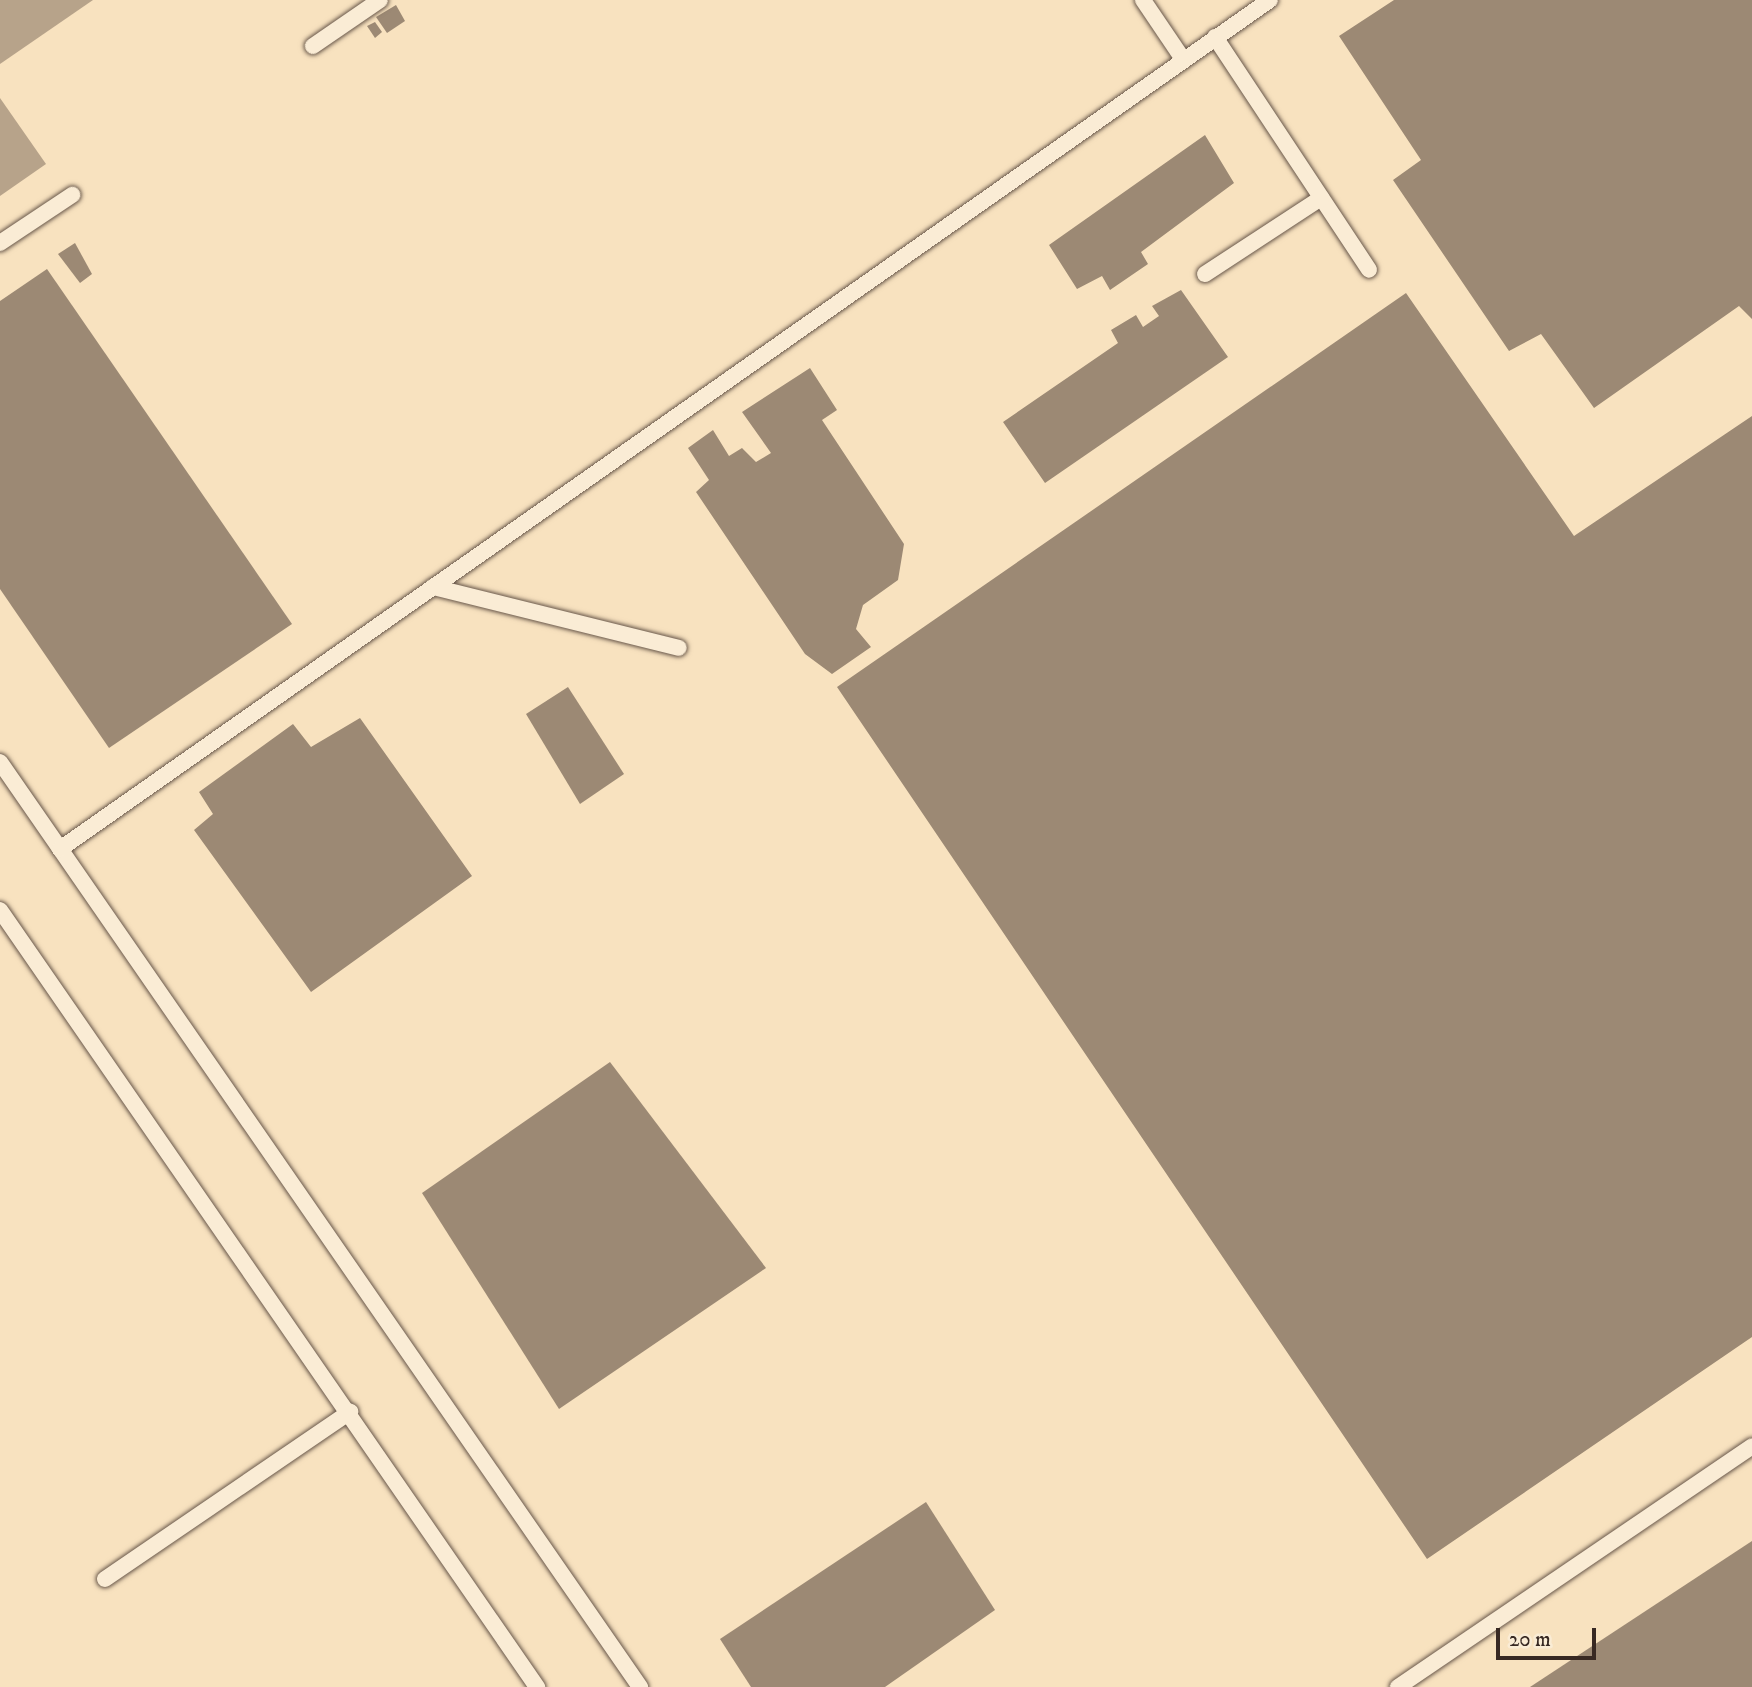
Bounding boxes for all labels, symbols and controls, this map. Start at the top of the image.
scale bar [1500,1614,1600,1658]
text: 20 m [1509,1627,1551,1653]

